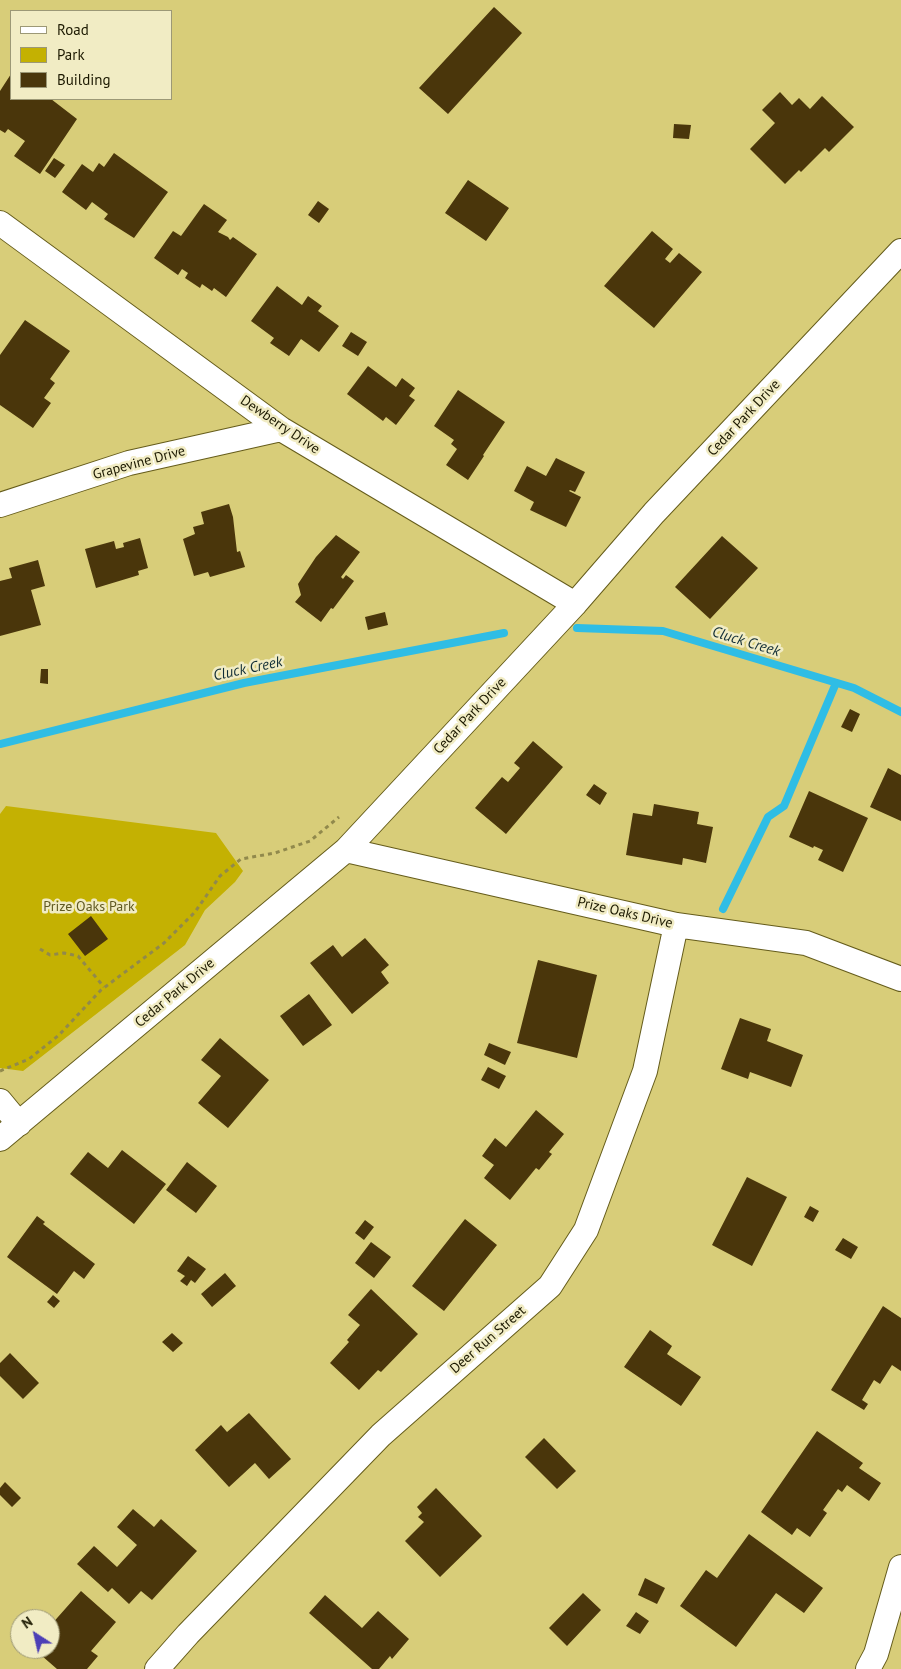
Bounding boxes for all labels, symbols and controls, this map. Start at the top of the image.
legend [10,10,172,100]
text: Road [57,20,89,39]
text: Park [57,45,85,64]
text: Building [57,70,111,89]
street label: Cedar Park Drive [704,376,784,460]
street label: Dewberry Drive [237,392,323,458]
street label: Grapevine Drive [91,443,187,483]
water label: Cluck Creek [710,623,782,661]
water label: Cluck Creek [212,653,284,685]
street label: Cedar Park Drive [430,674,510,758]
street label: Prize Oaks Drive [576,894,674,932]
park label: Prize Oaks Park [43,899,135,915]
street label: Cedar Park Drive [132,955,218,1031]
street label: Deer Run Street [447,1303,529,1377]
north arrow [10,1609,60,1659]
text: N [18,1613,36,1633]

